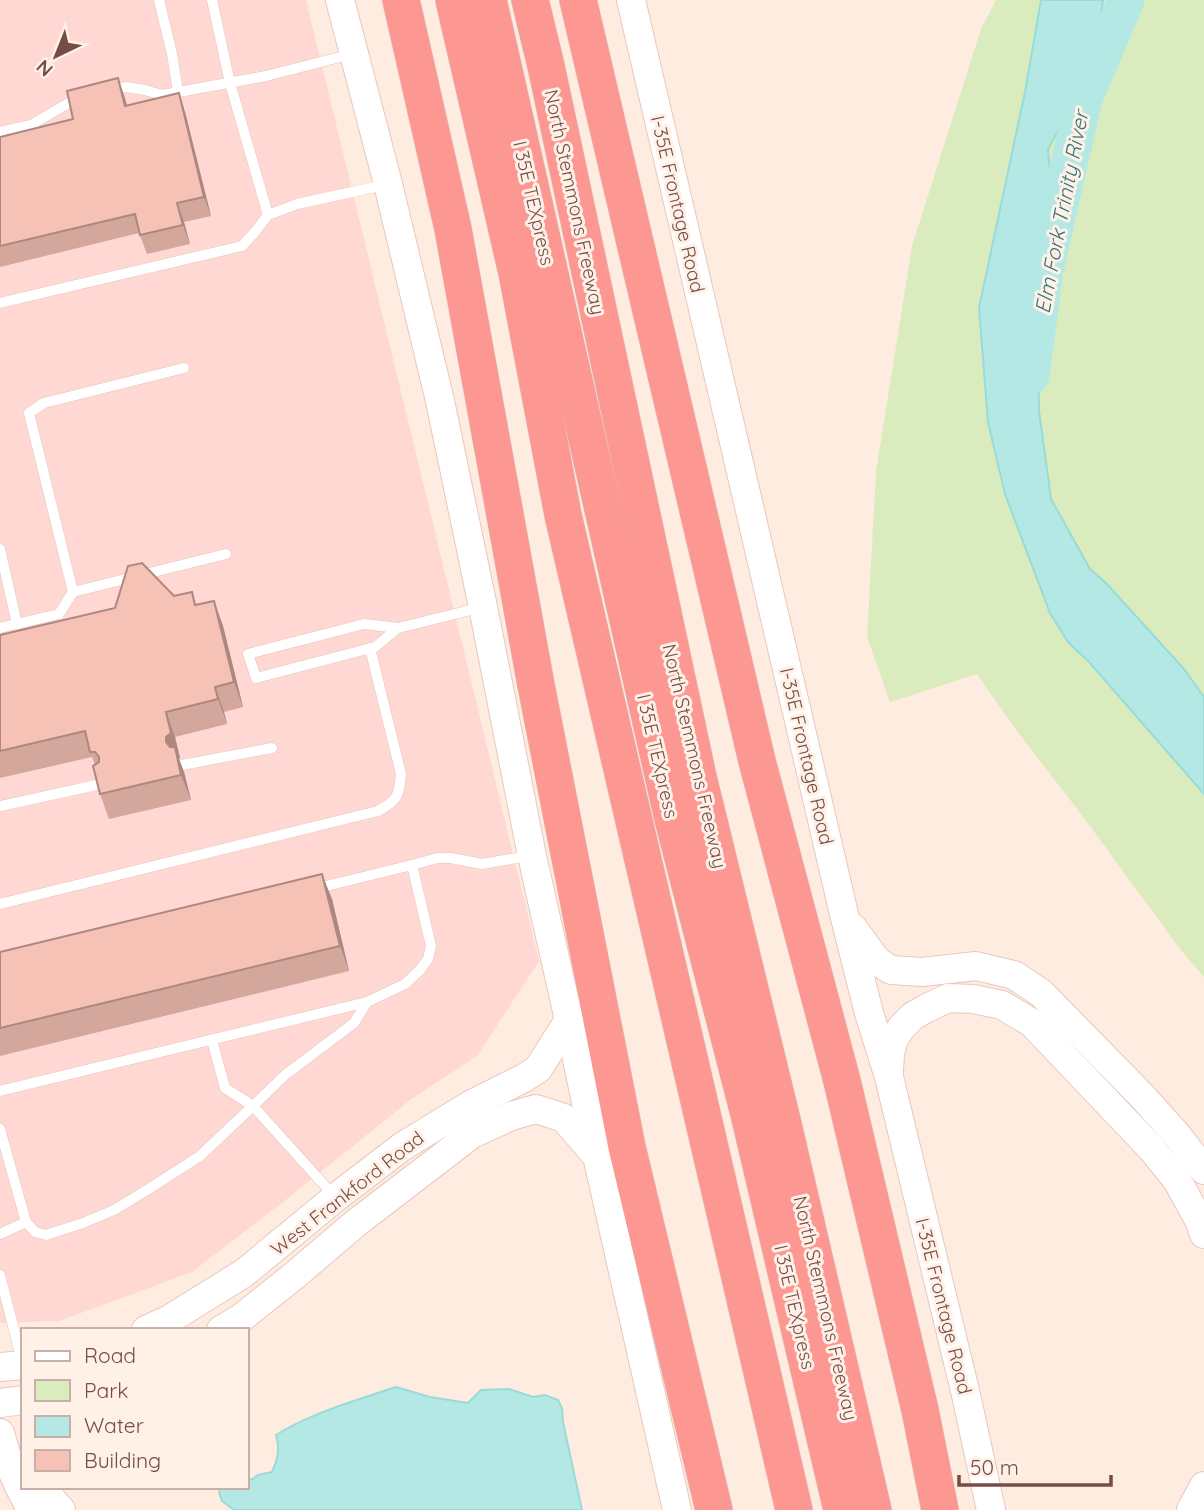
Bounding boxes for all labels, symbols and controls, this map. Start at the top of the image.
north arrow [21,21,91,91]
text: N [31,55,58,82]
street label: North Stemmons Freeway [539,87,611,317]
water label: Elm Fork Trinity River [1029,106,1094,316]
street label: I-35E Frontage Road [646,113,710,295]
street label: I 35E TEXpress [508,138,560,268]
street label: North Stemmons Freeway [657,641,733,871]
street label: I-35E Frontage Road [775,665,839,847]
street label: I 35E TEXpress [632,691,684,821]
street label: West Frankford Road [266,1126,428,1260]
street label: North Stemmons Freeway [788,1193,864,1423]
street label: I-35E Frontage Road [910,1215,978,1397]
street label: I 35E TEXpress [769,1242,821,1372]
legend [21,1328,248,1489]
text: Road [84,1342,136,1368]
text: Park [84,1377,128,1403]
text: Water [84,1412,144,1438]
scale bar [959,1444,1111,1488]
text: Building [84,1447,161,1473]
text: 50 m [970,1454,1019,1480]

